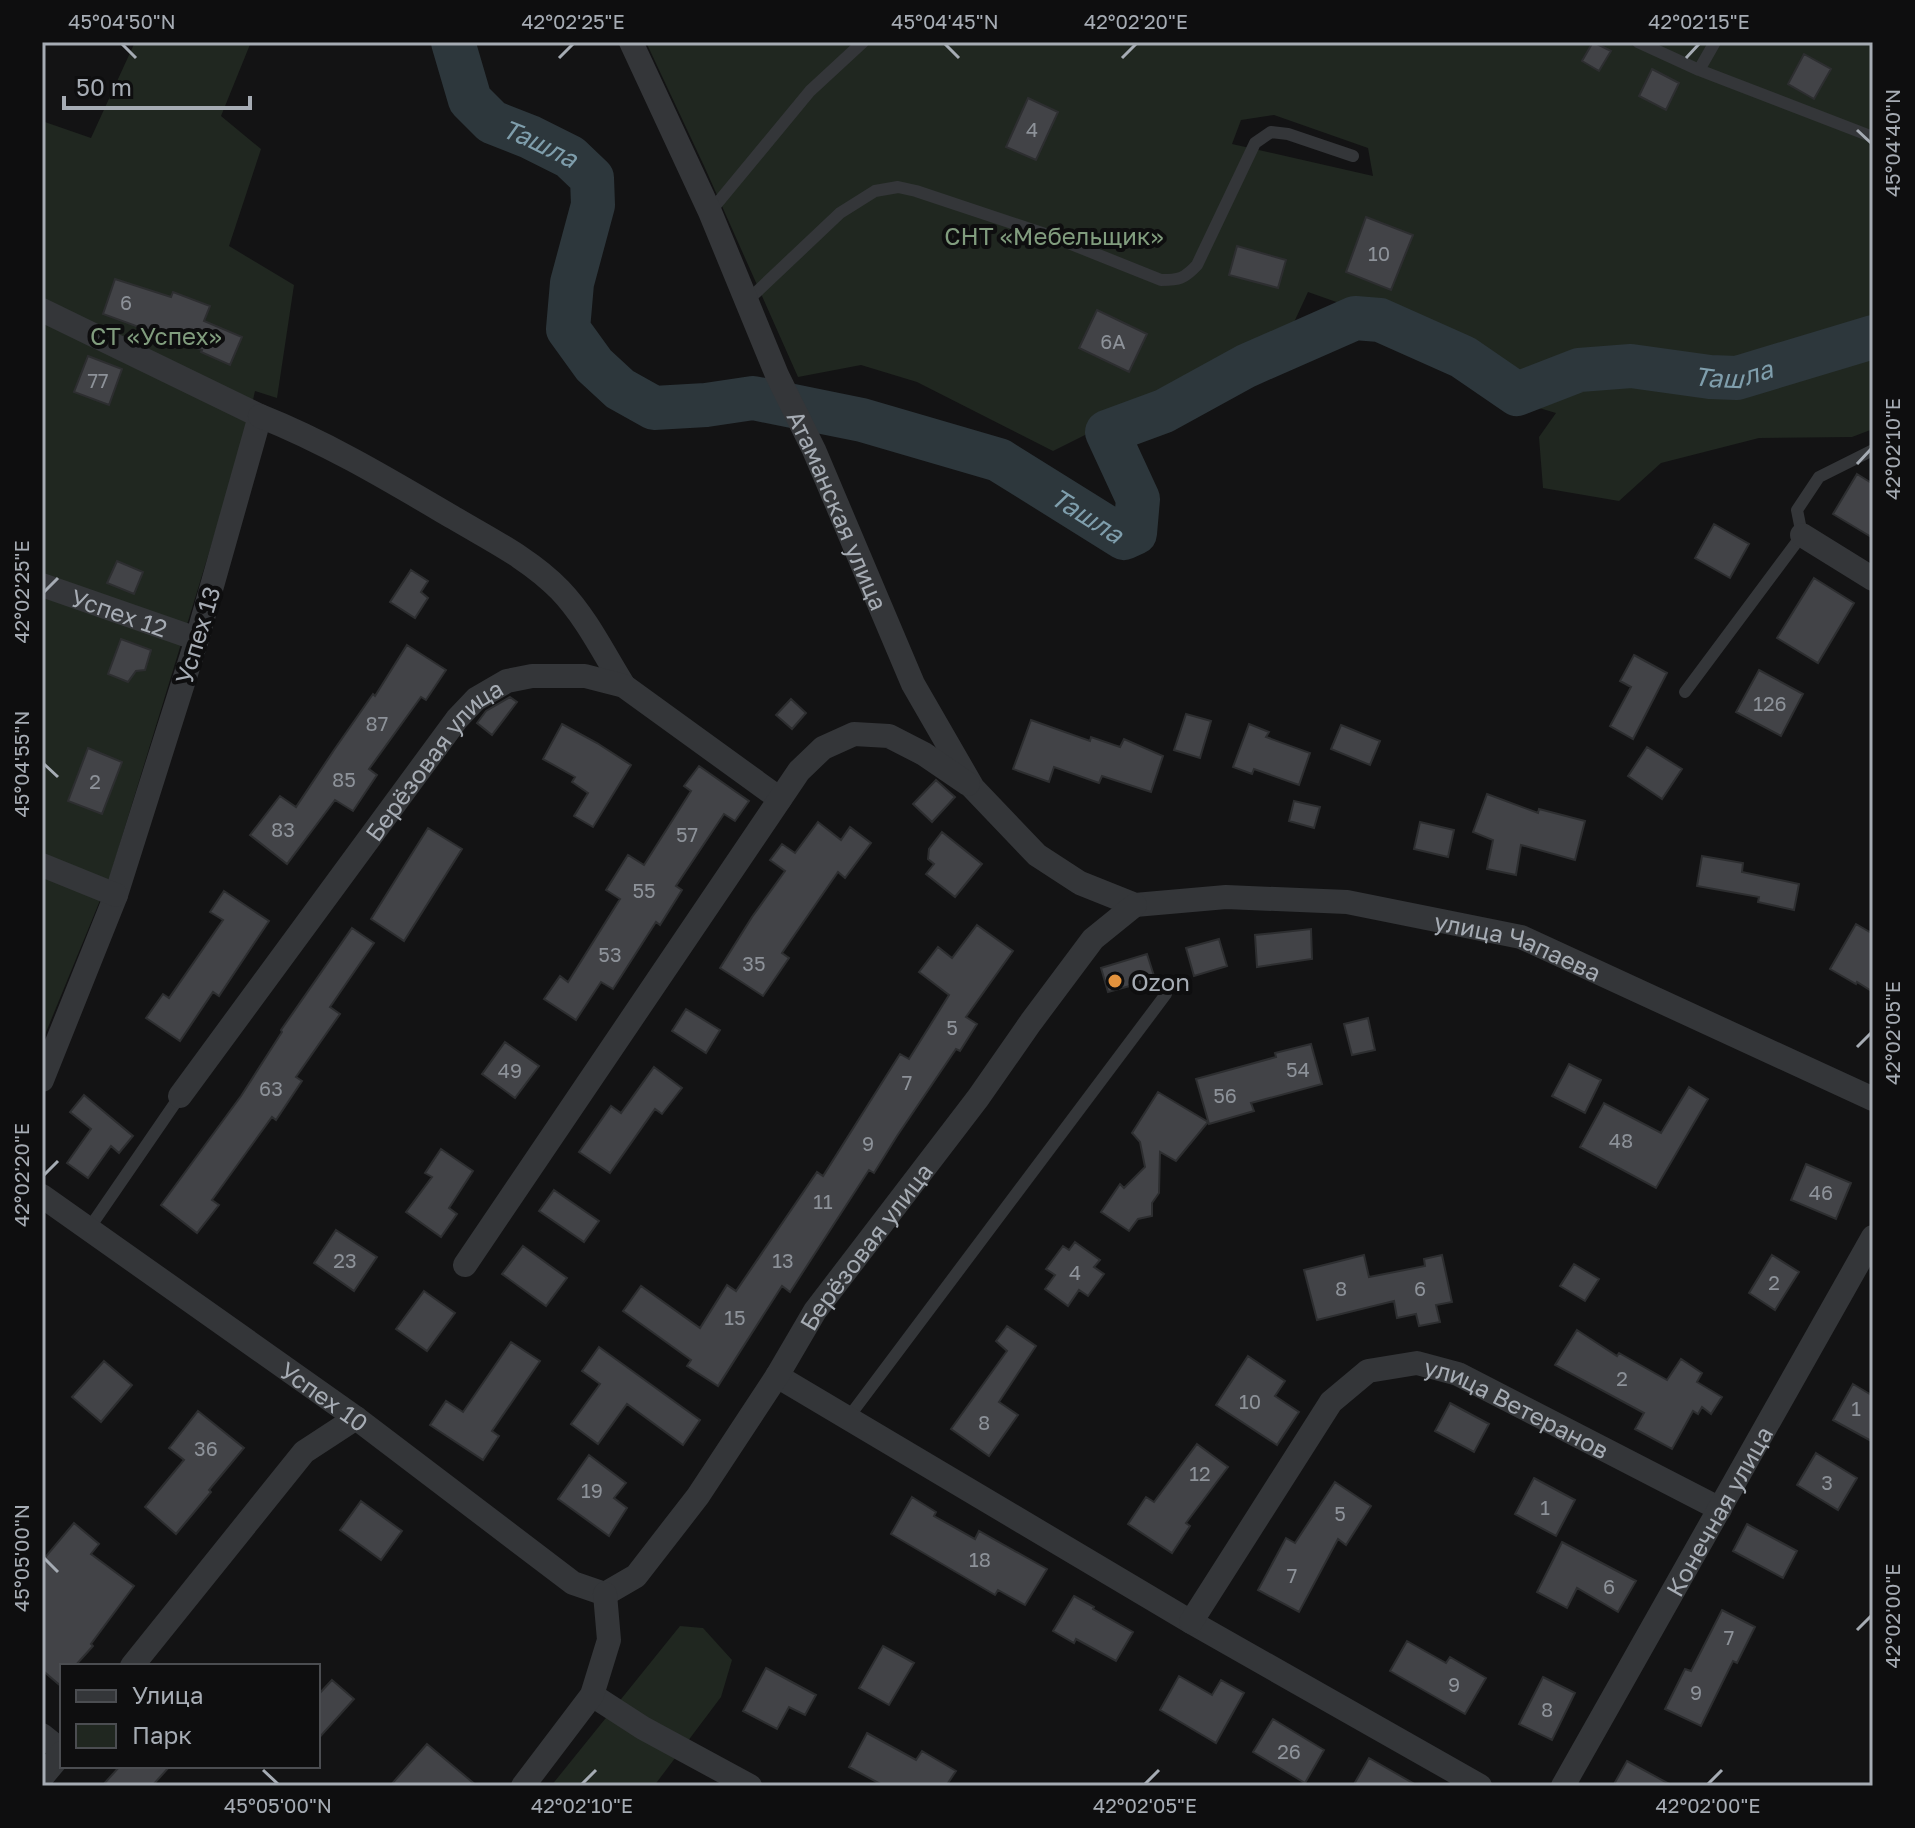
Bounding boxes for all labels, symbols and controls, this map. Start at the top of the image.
text: 45°04'50"N [68,9,176,33]
text: 42°02'25"E [521,9,625,33]
text: 45°04'45"N [891,9,999,33]
text: 42°02'20"E [1084,9,1188,33]
text: 42°02'15"E [1648,9,1750,33]
scale bar [64,60,250,110]
text: 50 m [76,72,132,101]
text: 45°04'40"N [1880,89,1904,197]
water label: Ташла [498,112,584,174]
house number: 4 [1026,117,1038,141]
park label: СНТ «Мебельщик» [944,221,1164,250]
house number: 10 [1368,241,1390,265]
house number: 6 [120,290,132,314]
park label: СТ «Успех» [90,321,222,350]
house number: 6А [1100,329,1126,353]
water label: Ташла [1692,352,1778,394]
house number: 77 [87,368,109,392]
text: 42°02'10"E [1880,398,1904,500]
street label: Атаманская улица [782,405,894,614]
water label: Ташла [1046,481,1130,550]
text: 42°02'25"E [9,540,33,644]
street label: Успех 12 [67,582,172,642]
street label: Успех 13 [168,583,226,687]
street label: Берёзовая улица [358,672,507,846]
house number: 126 [1753,691,1787,715]
text: 45°04'55"N [9,711,33,817]
house number: 87 [366,711,388,735]
house number: 85 [332,767,356,791]
house number: 2 [89,769,101,793]
house number: 83 [271,817,295,841]
house number: 57 [676,822,698,846]
house number: 55 [632,878,656,902]
street label: улица Чапаева [1432,905,1606,987]
house number: 53 [598,942,622,966]
house number: 35 [742,951,766,975]
place label: Ozon [1131,967,1190,996]
marker: Ozon [1106,972,1124,990]
text: 42°02'05"E [1880,981,1904,1085]
house number: 5 [946,1015,958,1039]
house number: 54 [1286,1057,1310,1081]
house number: 49 [498,1058,522,1082]
house number: 7 [902,1070,912,1094]
house number: 63 [259,1076,283,1100]
house number: 56 [1213,1083,1237,1107]
text: 42°02'20"E [9,1123,33,1227]
house number: 48 [1609,1128,1633,1152]
house number: 9 [862,1131,874,1155]
street label: Берёзовая улица [793,1157,938,1335]
house number: 46 [1809,1180,1833,1204]
house number: 11 [813,1189,833,1213]
house number: 23 [333,1248,357,1272]
house number: 13 [772,1248,794,1272]
house number: 4 [1069,1260,1081,1284]
house number: 2 [1768,1270,1780,1294]
house number: 8 [1335,1276,1347,1300]
house number: 6 [1414,1276,1426,1300]
house number: 15 [724,1305,746,1329]
street label: улица Ветеранов [1421,1351,1614,1464]
street label: Успех 10 [275,1355,374,1437]
house number: 2 [1616,1366,1628,1390]
house number: 10 [1239,1389,1261,1413]
house number: 1 [1851,1396,1861,1420]
house number: 8 [978,1410,990,1434]
street label: Конечная улица [1659,1421,1778,1601]
house number: 36 [194,1436,218,1460]
house number: 12 [1189,1461,1211,1485]
house number: 3 [1821,1470,1833,1494]
house number: 19 [581,1478,603,1502]
house number: 1 [1540,1495,1550,1519]
house number: 5 [1334,1501,1346,1525]
text: 45°05'00"N [9,1504,33,1612]
house number: 18 [969,1547,991,1571]
house number: 7 [1287,1563,1297,1587]
text: 42°02'00"E [1880,1564,1904,1668]
house number: 6 [1603,1574,1615,1598]
house number: 7 [1724,1625,1734,1649]
legend [60,1664,320,1768]
house number: 9 [1448,1672,1460,1696]
text: Улица [132,1680,204,1709]
house number: 9 [1690,1680,1702,1704]
house number: 8 [1541,1697,1553,1721]
text: Парк [132,1720,192,1749]
house number: 26 [1277,1739,1301,1763]
text: 45°05'00"N [224,1793,332,1817]
text: 42°02'10"E [531,1793,633,1817]
text: 42°02'05"E [1093,1793,1197,1817]
text: 42°02'00"E [1656,1793,1760,1817]

